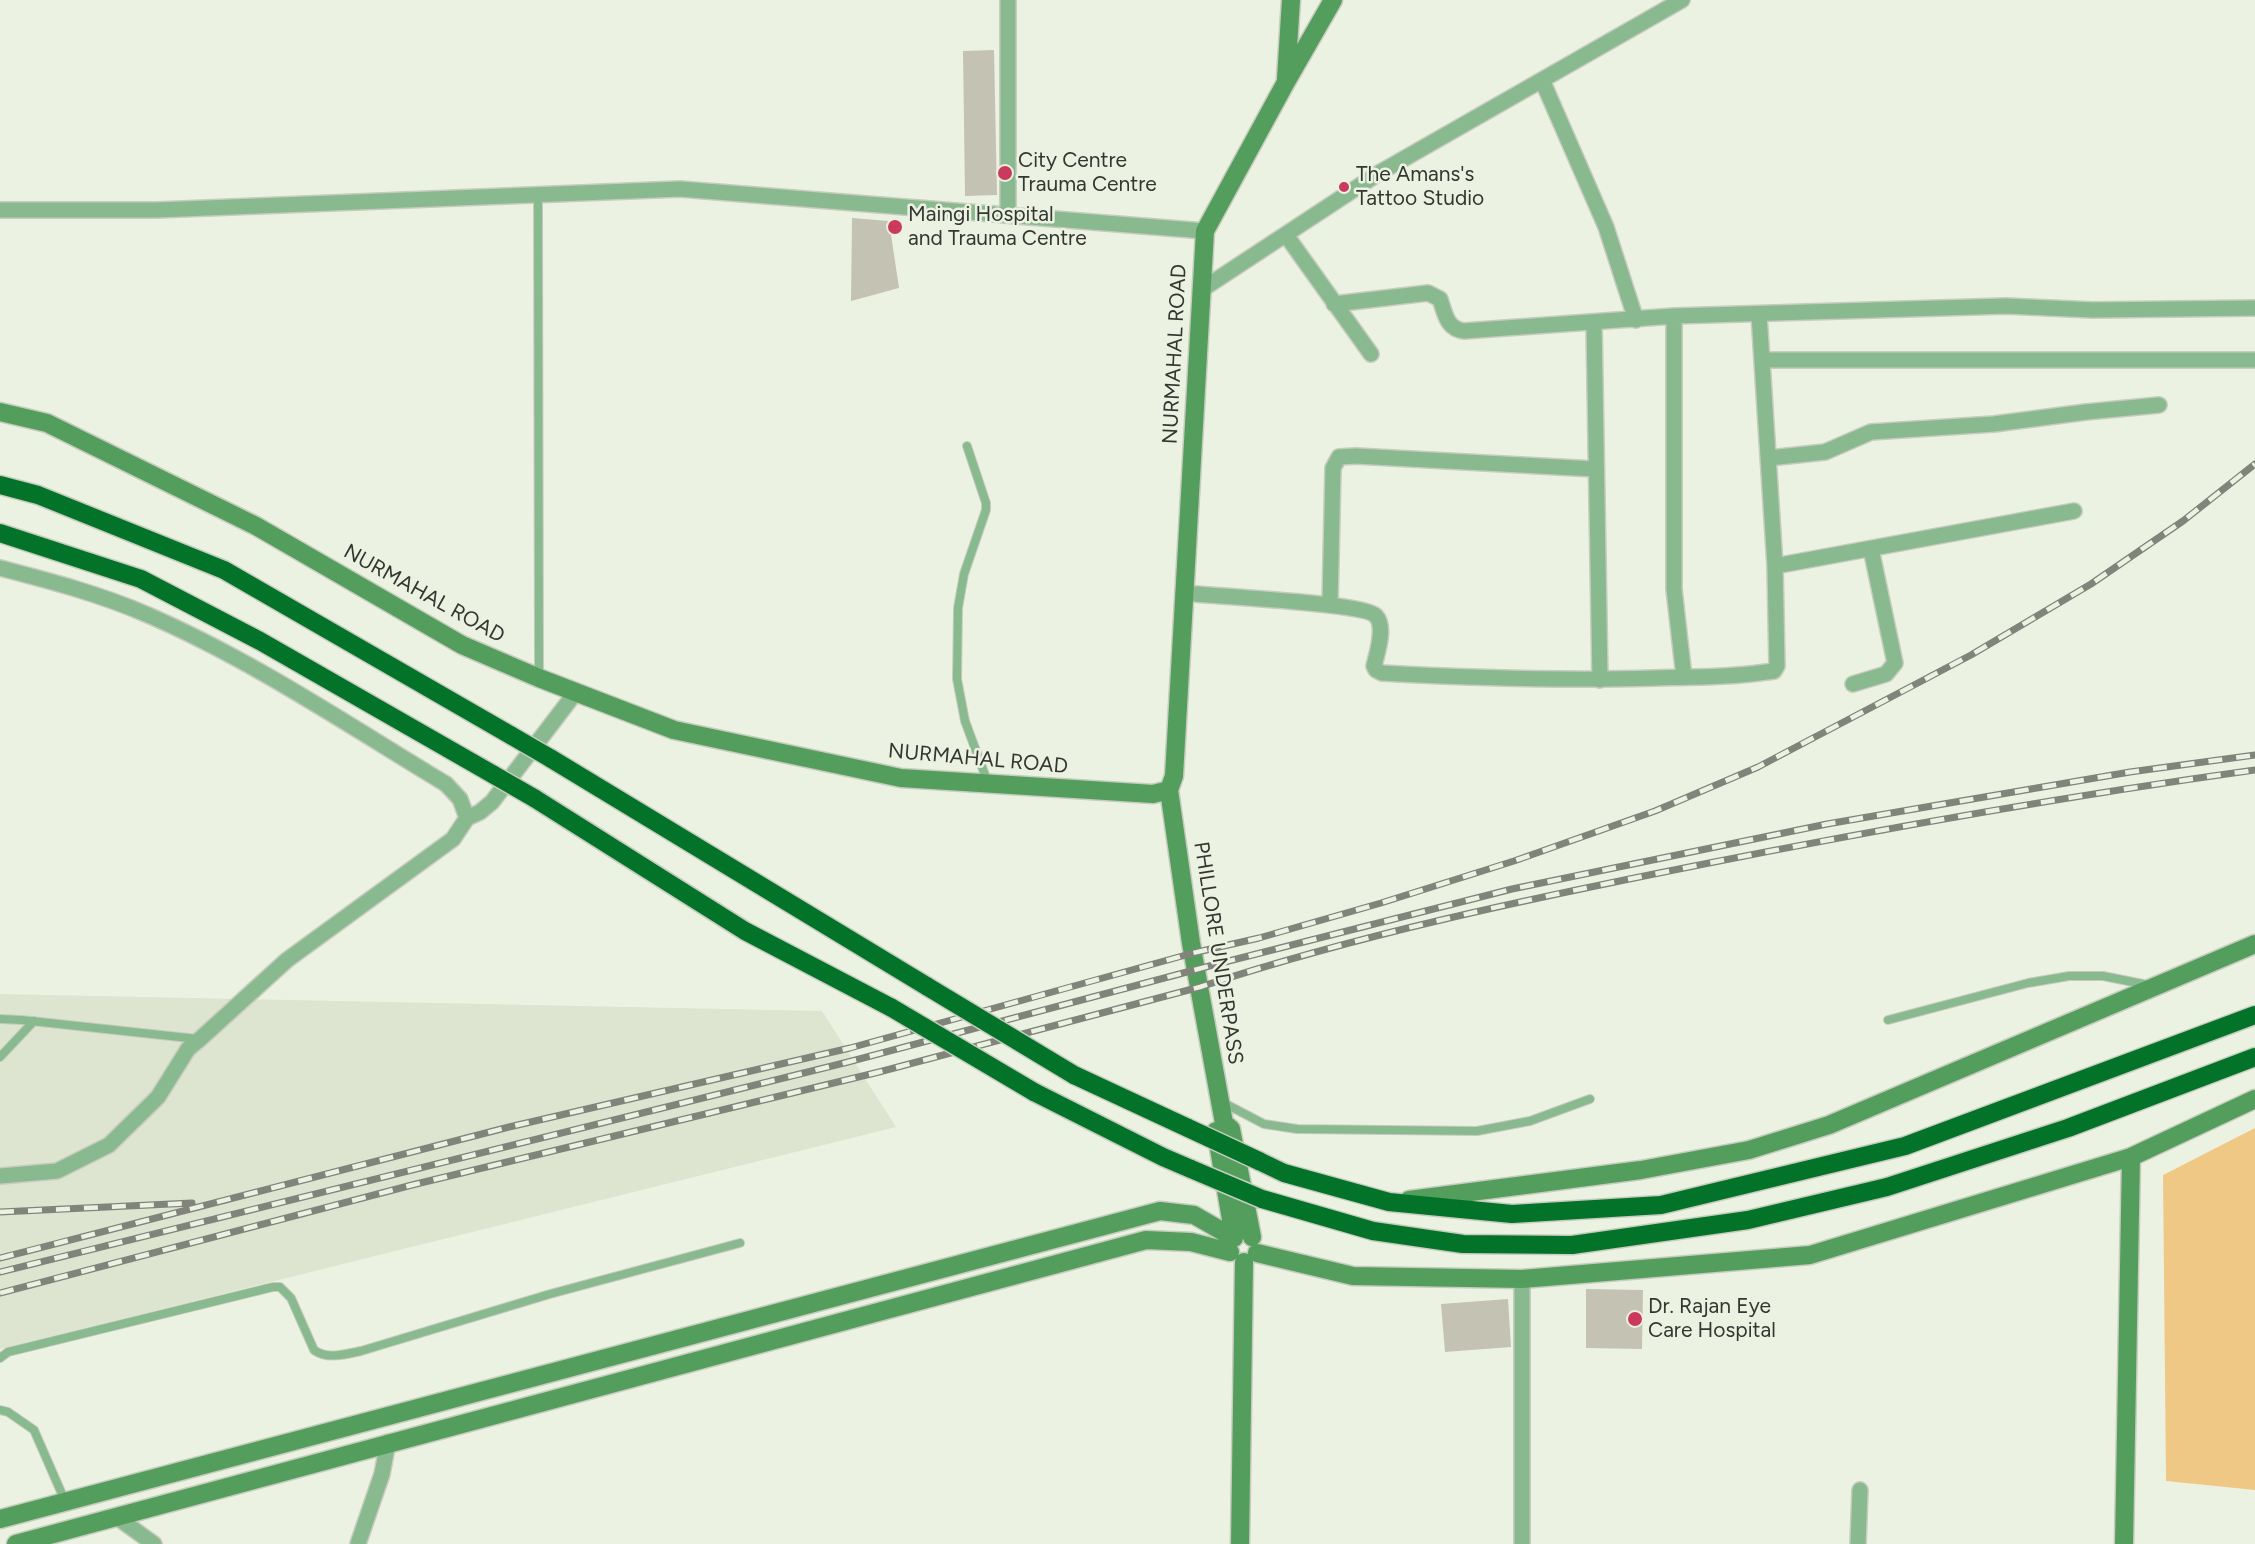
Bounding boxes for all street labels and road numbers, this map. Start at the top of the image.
street label: NURMAHAL ROAD [1158,263,1192,445]
street label: NURMAHAL ROAD [339,539,509,649]
street label: NURMAHAL ROAD [887,739,1069,779]
street label: PHILLORE UNDERPASS [1188,840,1248,1066]

